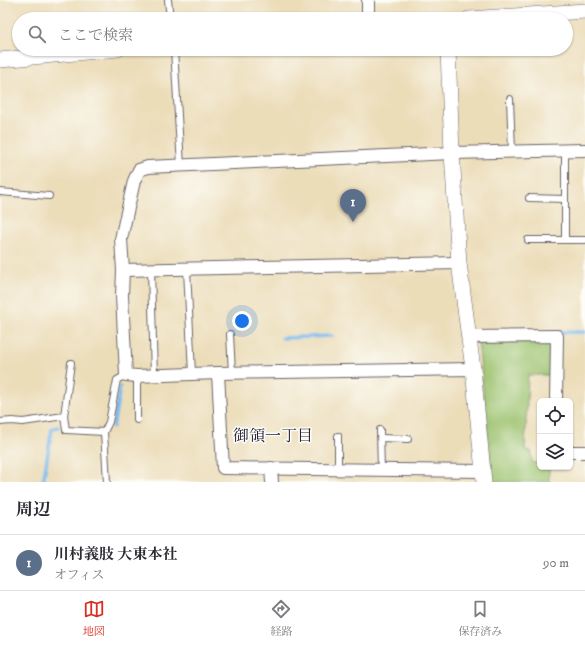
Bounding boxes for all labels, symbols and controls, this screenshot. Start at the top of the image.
search box [12,12,573,56]
icon: search [26,23,48,45]
text: ここで検索 [58,26,133,45]
pin: 1 [340,189,366,222]
your location [232,311,252,331]
map controls [537,398,573,470]
button: locate [537,398,573,434]
district label: 御領一丁目 [233,426,313,446]
button: layers [537,434,573,470]
text: 周辺 [16,499,50,521]
text: 川村義肢 大東本社 [54,545,177,564]
text: 1 [27,555,31,571]
text: 90 m [543,555,569,571]
text: オフィス [54,567,105,583]
tab: 地図 [83,598,105,639]
tab: 経路 [270,598,292,639]
tab: 保存済み [458,598,502,639]

